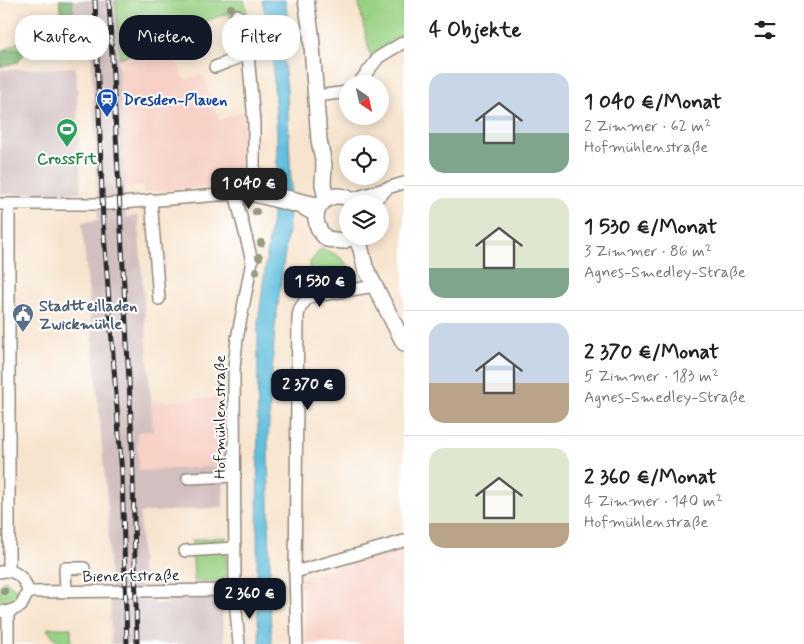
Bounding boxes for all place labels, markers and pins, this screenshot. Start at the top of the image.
station icon: Dresden-Plauen [95,87,119,118]
place label: Dresden-Plauen [123,90,227,111]
sports icon: CrossFit [55,117,79,148]
place label: CrossFit [37,149,98,170]
pin: 1 040 € [203,168,295,210]
pin: 1 530 € [274,266,366,308]
place label: Stadtteilladen Zwickmühle [39,296,137,335]
public building icon: Stadtteilladen Zwickmühle [11,302,35,333]
pin: 2 370 € [262,368,354,411]
pin: 2 360 € [204,578,296,620]

